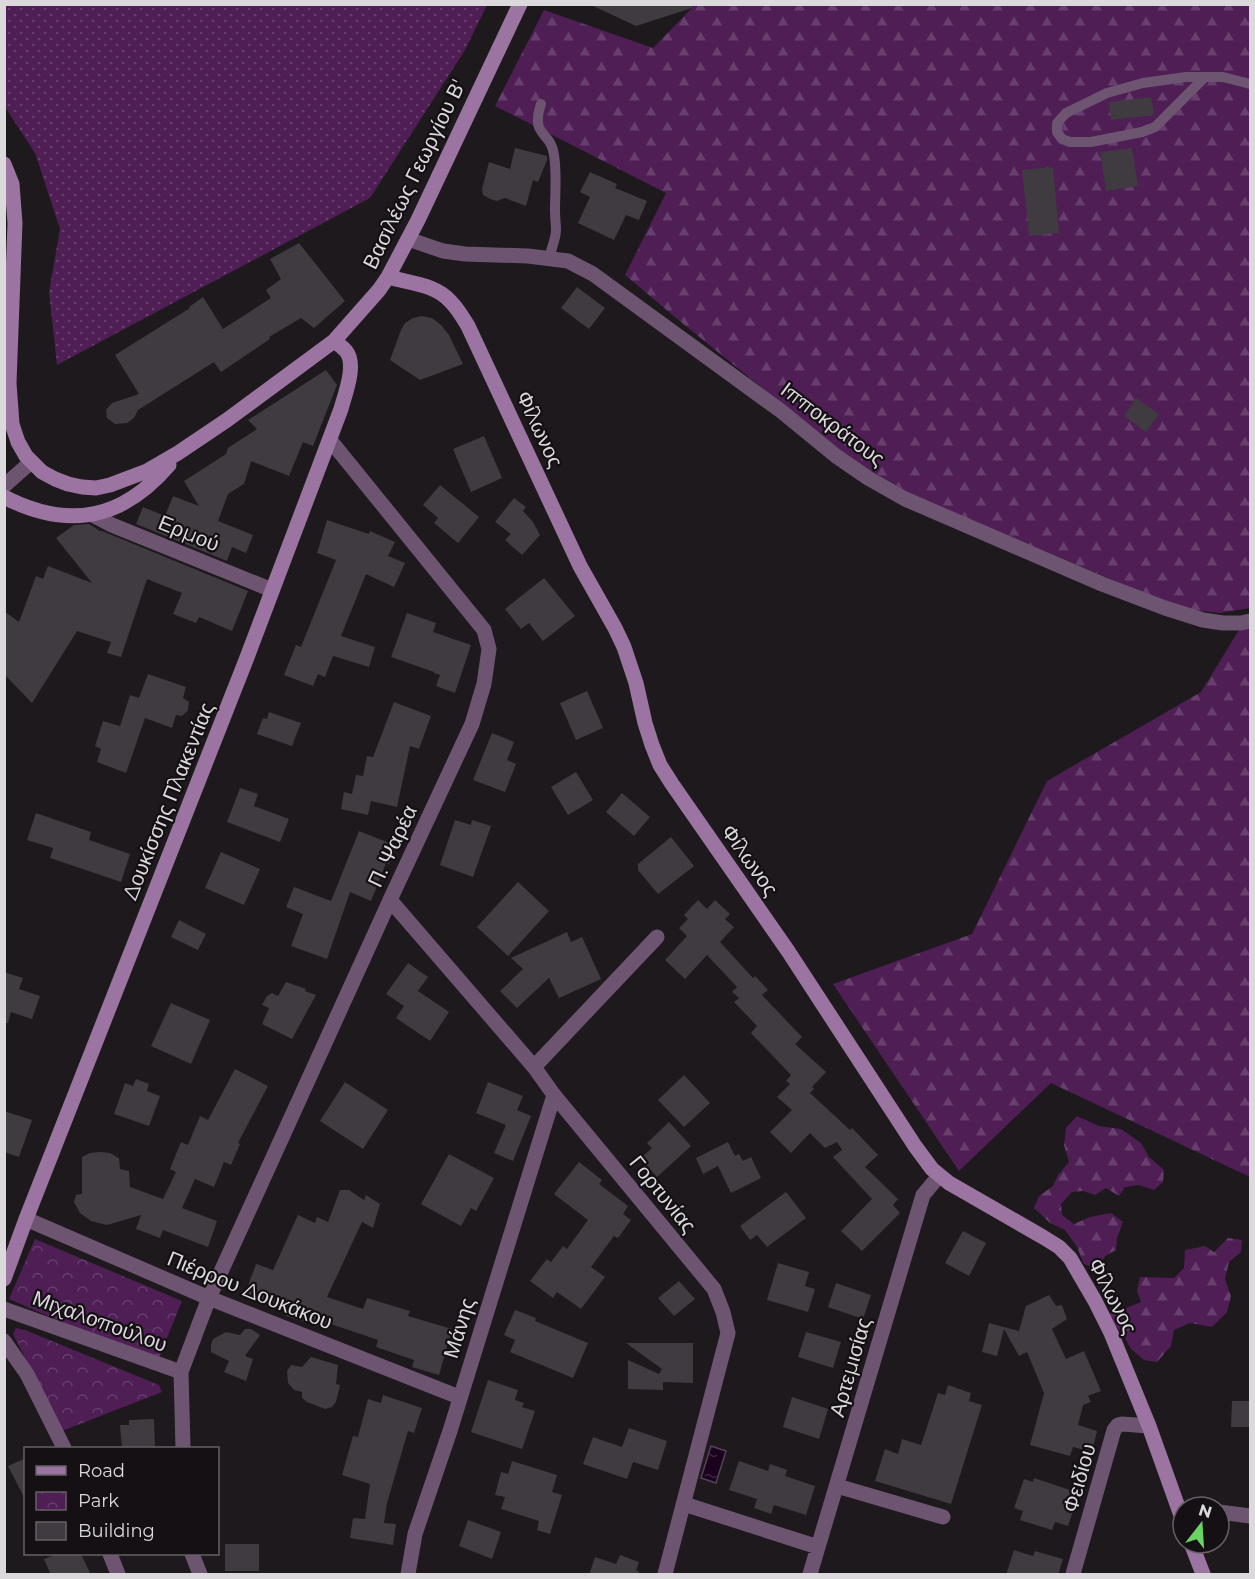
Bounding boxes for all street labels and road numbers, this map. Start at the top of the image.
street label: Βασιλέως Γεωργίου Β' [357,75,471,273]
street label: Ιπποκράτους [776,377,890,471]
street label: Φίλωνος [511,387,569,471]
street label: Ερμού [155,510,223,556]
street label: Δουκίσσης Πλακεντίας [117,699,219,903]
street label: Π. Ψαρέα [362,801,422,891]
street label: Φίλωνος [716,819,784,901]
street label: Γορτυνίας [624,1150,702,1238]
street label: Πιέρρου Δουκάκου [164,1245,336,1335]
street label: Φίλωνος [1083,1254,1143,1338]
street label: Μιχαλοπούλου [29,1285,171,1357]
street label: Μάνης [438,1295,480,1361]
street label: Αρτεμισίας [824,1314,876,1420]
street label: Φειδίου [1057,1441,1101,1515]

